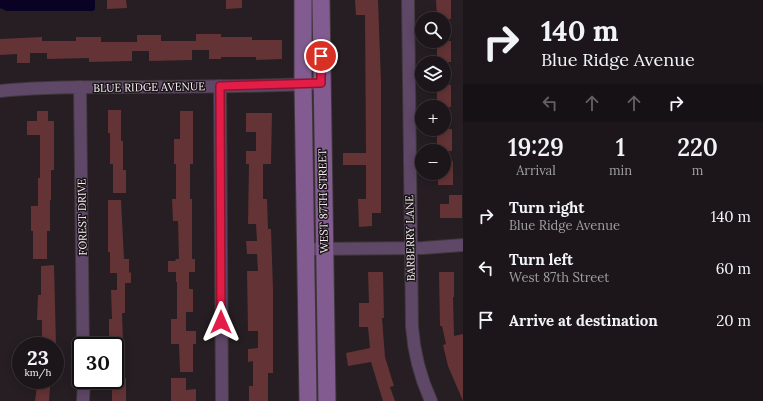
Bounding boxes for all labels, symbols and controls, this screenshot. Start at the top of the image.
map controls [415,12,451,180]
button: search [415,12,451,48]
text: 140 m [541,13,619,49]
icon: right [475,16,527,68]
pin [304,39,338,73]
icon: arrive [310,45,332,67]
text: Blue Ridge Avenue [541,48,695,71]
button: layers [415,56,451,92]
street label: BLUE RIDGE AVENUE [93,79,205,95]
icon: left [539,92,561,114]
icon: ahead [581,92,603,114]
icon: ahead [623,92,645,114]
icon: right [665,92,687,114]
button: + [415,100,451,136]
text: 19:29 [508,132,564,163]
text: 1 [616,132,625,163]
text: 220 [677,132,718,163]
button: − [415,144,451,180]
street label: WEST 87TH STREET [315,149,331,253]
text: Arrival [516,162,556,179]
text: min [609,162,632,179]
text: m [692,162,703,179]
street label: FOREST DRIVE [74,178,90,256]
street label: BARBERRY LANE [402,195,418,281]
text: Turn right [509,198,585,217]
icon: right [475,205,497,227]
text: 140 m [711,207,751,226]
text: Blue Ridge Avenue [509,217,620,234]
text: Turn left [509,250,573,269]
icon: left [475,257,497,279]
text: 60 m [716,259,751,278]
text: West 87th Street [509,269,609,286]
position arrow [200,301,242,343]
icon: arrive [475,309,497,331]
text: Arrive at destination [509,311,658,330]
text: 20 m [716,311,751,330]
speed limit sign: 30 [72,337,124,389]
text: 23 [27,345,49,370]
text: km/h [24,366,52,379]

